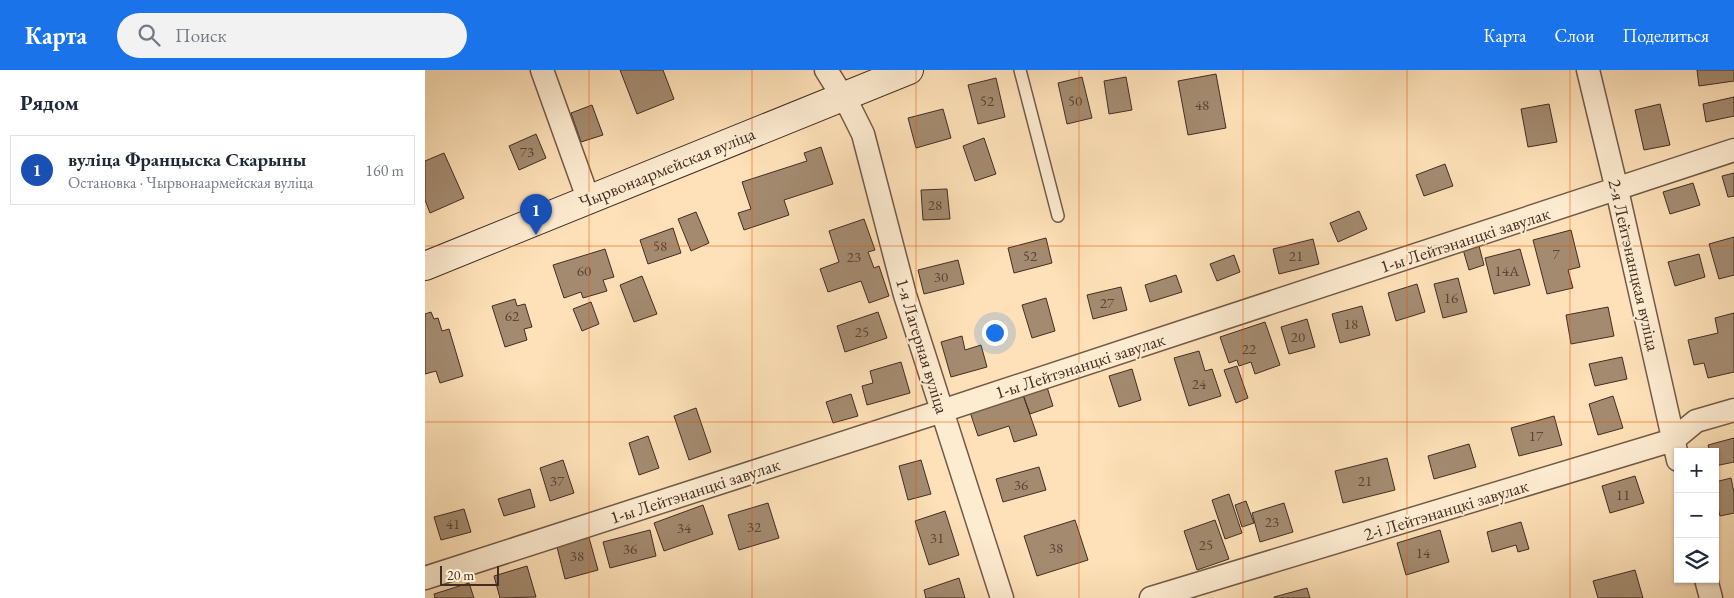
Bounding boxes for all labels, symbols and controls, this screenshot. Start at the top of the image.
search box [117,13,467,58]
text: Карта [25,20,87,51]
icon: search [135,21,163,49]
text: Поиск [175,23,227,48]
text: Карта [1484,24,1527,47]
text: Слои [1555,24,1594,47]
text: Поделиться [1622,24,1709,47]
text: Рядом [20,89,79,116]
house number: 52 [980,91,995,110]
house number: 50 [1068,91,1082,110]
house number: 48 [1195,95,1209,114]
street label: Чырвонаармейская вуліца [575,121,759,213]
house number: 73 [520,142,534,161]
text: вуліца Францыска Скарыны [68,147,306,172]
text: 1 [33,160,41,181]
text: 160 m [365,160,404,181]
text: Остановка · Чырвонаармейская вуліца [68,172,313,193]
street label: 2-я Лейтэнанцкая вуліца [1603,177,1666,354]
pin: 1 [520,194,552,235]
house number: 28 [928,195,942,214]
street label: 1-ы Лейтэнанцкі завулак [1377,201,1553,278]
house number: 58 [653,236,667,255]
house number: 7 [1552,244,1560,263]
house number: 52 [1023,246,1038,265]
house number: 21 [1289,246,1303,265]
house number: 23 [847,247,861,266]
house number: 60 [577,261,591,280]
house number: 14А [1495,261,1520,280]
house number: 30 [934,267,948,286]
street label: 1-я Лагерная вуліца [891,275,954,417]
house number: 16 [1444,288,1458,307]
house number: 27 [1100,293,1115,312]
house number: 62 [505,306,520,325]
house number: 18 [1344,314,1358,333]
your location [982,320,1008,346]
house number: 25 [855,322,869,341]
street label: 1-ы Лейтэнанцкі завулак [992,327,1168,404]
house number: 20 [1291,327,1305,346]
house number: 22 [1242,339,1257,358]
house number: 24 [1192,374,1207,393]
house number: 17 [1529,426,1544,445]
map controls [1674,448,1719,583]
button: + [1674,448,1719,493]
street label: 1-ы Лейтэнанцкі завулак [607,452,783,529]
house number: 37 [550,471,565,490]
house number: 21 [1358,471,1372,490]
street label: 2-і Лейтэнанцкі завулак [1361,473,1531,545]
house number: 36 [1014,475,1028,494]
house number: 11 [1616,485,1630,504]
button: − [1674,493,1719,538]
house number: 23 [1265,512,1279,531]
house number: 41 [446,514,460,533]
house number: 32 [747,517,762,536]
house number: 34 [677,518,692,537]
house number: 31 [930,528,944,547]
house number: 25 [1199,535,1213,554]
house number: 38 [1049,538,1063,557]
button: layers [1674,538,1719,583]
house number: 36 [623,539,637,558]
house number: 14 [1416,543,1431,562]
house number: 38 [570,546,584,565]
scale bar [440,563,499,586]
text: 20 m [447,566,474,584]

